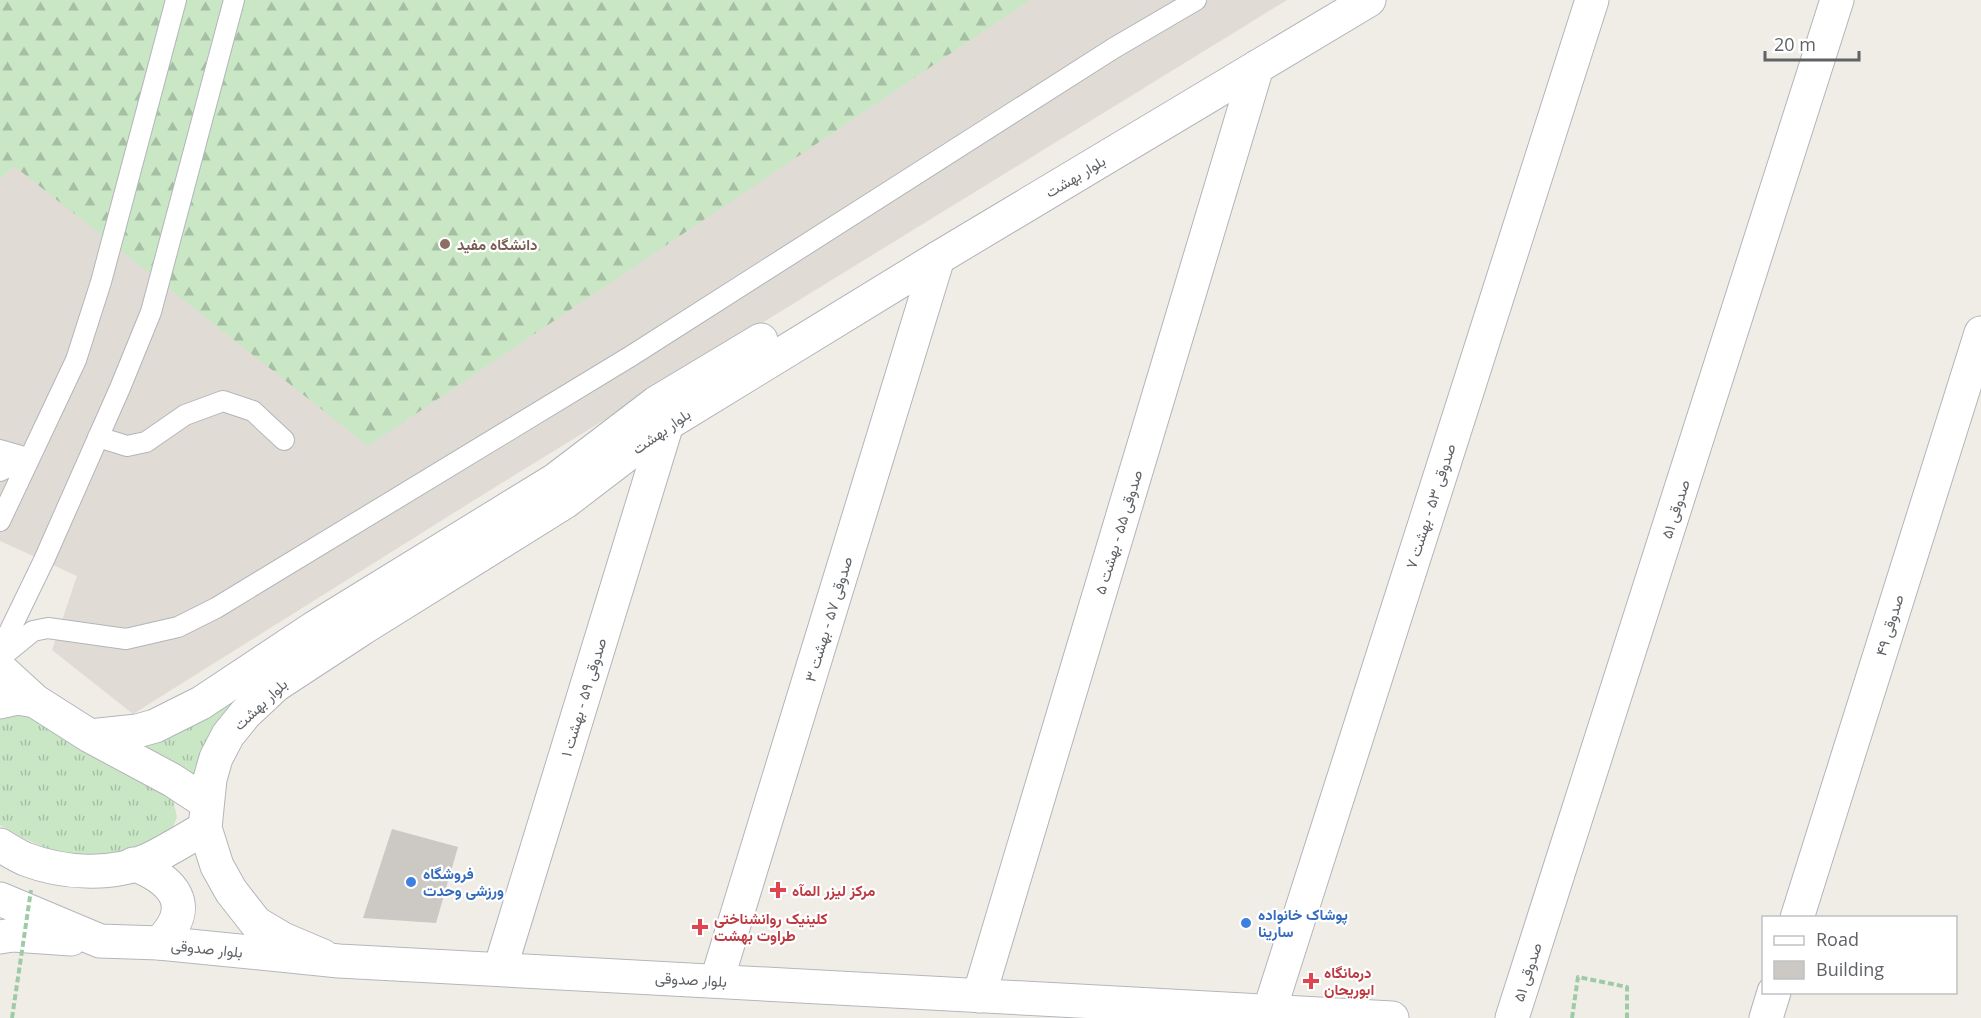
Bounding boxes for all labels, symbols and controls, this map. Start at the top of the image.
scale bar [1765,24,1860,62]
text: 20 m [1774,32,1816,56]
street label: بلوار بهشت [1041,150,1109,202]
place label: دانشگاه مفید [457,234,538,254]
marker: دانشگاه مفید [438,237,452,251]
street label: بلوار بهشت [628,404,694,458]
street label: صدوقی ۵۳ - بهشت ۷ [1400,441,1461,571]
street label: صدوقی ۵۵ - بهشت ۵ [1090,467,1147,597]
street label: صدوقی ۵۱ [1656,477,1695,541]
street label: صدوقی ۵۷ - بهشت ۳ [799,554,858,685]
street label: صدوقی ۴۹ [1870,592,1909,659]
street label: صدوقی ۵۹ - بهشت ۱ [555,635,612,759]
street label: بلوار بهشت [229,674,291,734]
place label: فروشگاه ورزشی وحدت [423,863,504,900]
marker: فروشگاه ورزشی وحدت [404,875,418,889]
place label: مرکز لیزر المآه [792,880,875,900]
marker: مرکز لیزر المآه [769,881,787,899]
place label: پوشاک خانواده سارینا [1258,904,1348,941]
place label: کلینیک روانشناختی طراوت بهشت [714,908,828,945]
marker: پوشاک خانواده سارینا [1239,916,1253,930]
legend [1762,916,1957,994]
marker: کلینیک روانشناختی طراوت بهشت [691,918,709,936]
text: Road [1816,927,1859,951]
street label: بلوار صدوقی [170,934,244,963]
street label: صدوقی ۵۱ [1508,940,1547,1004]
text: Building [1816,957,1884,981]
place label: درمانگاه ابوریحان [1324,962,1374,999]
street label: بلوار صدوقی [654,967,728,992]
marker: درمانگاه ابوریحان [1302,972,1320,990]

